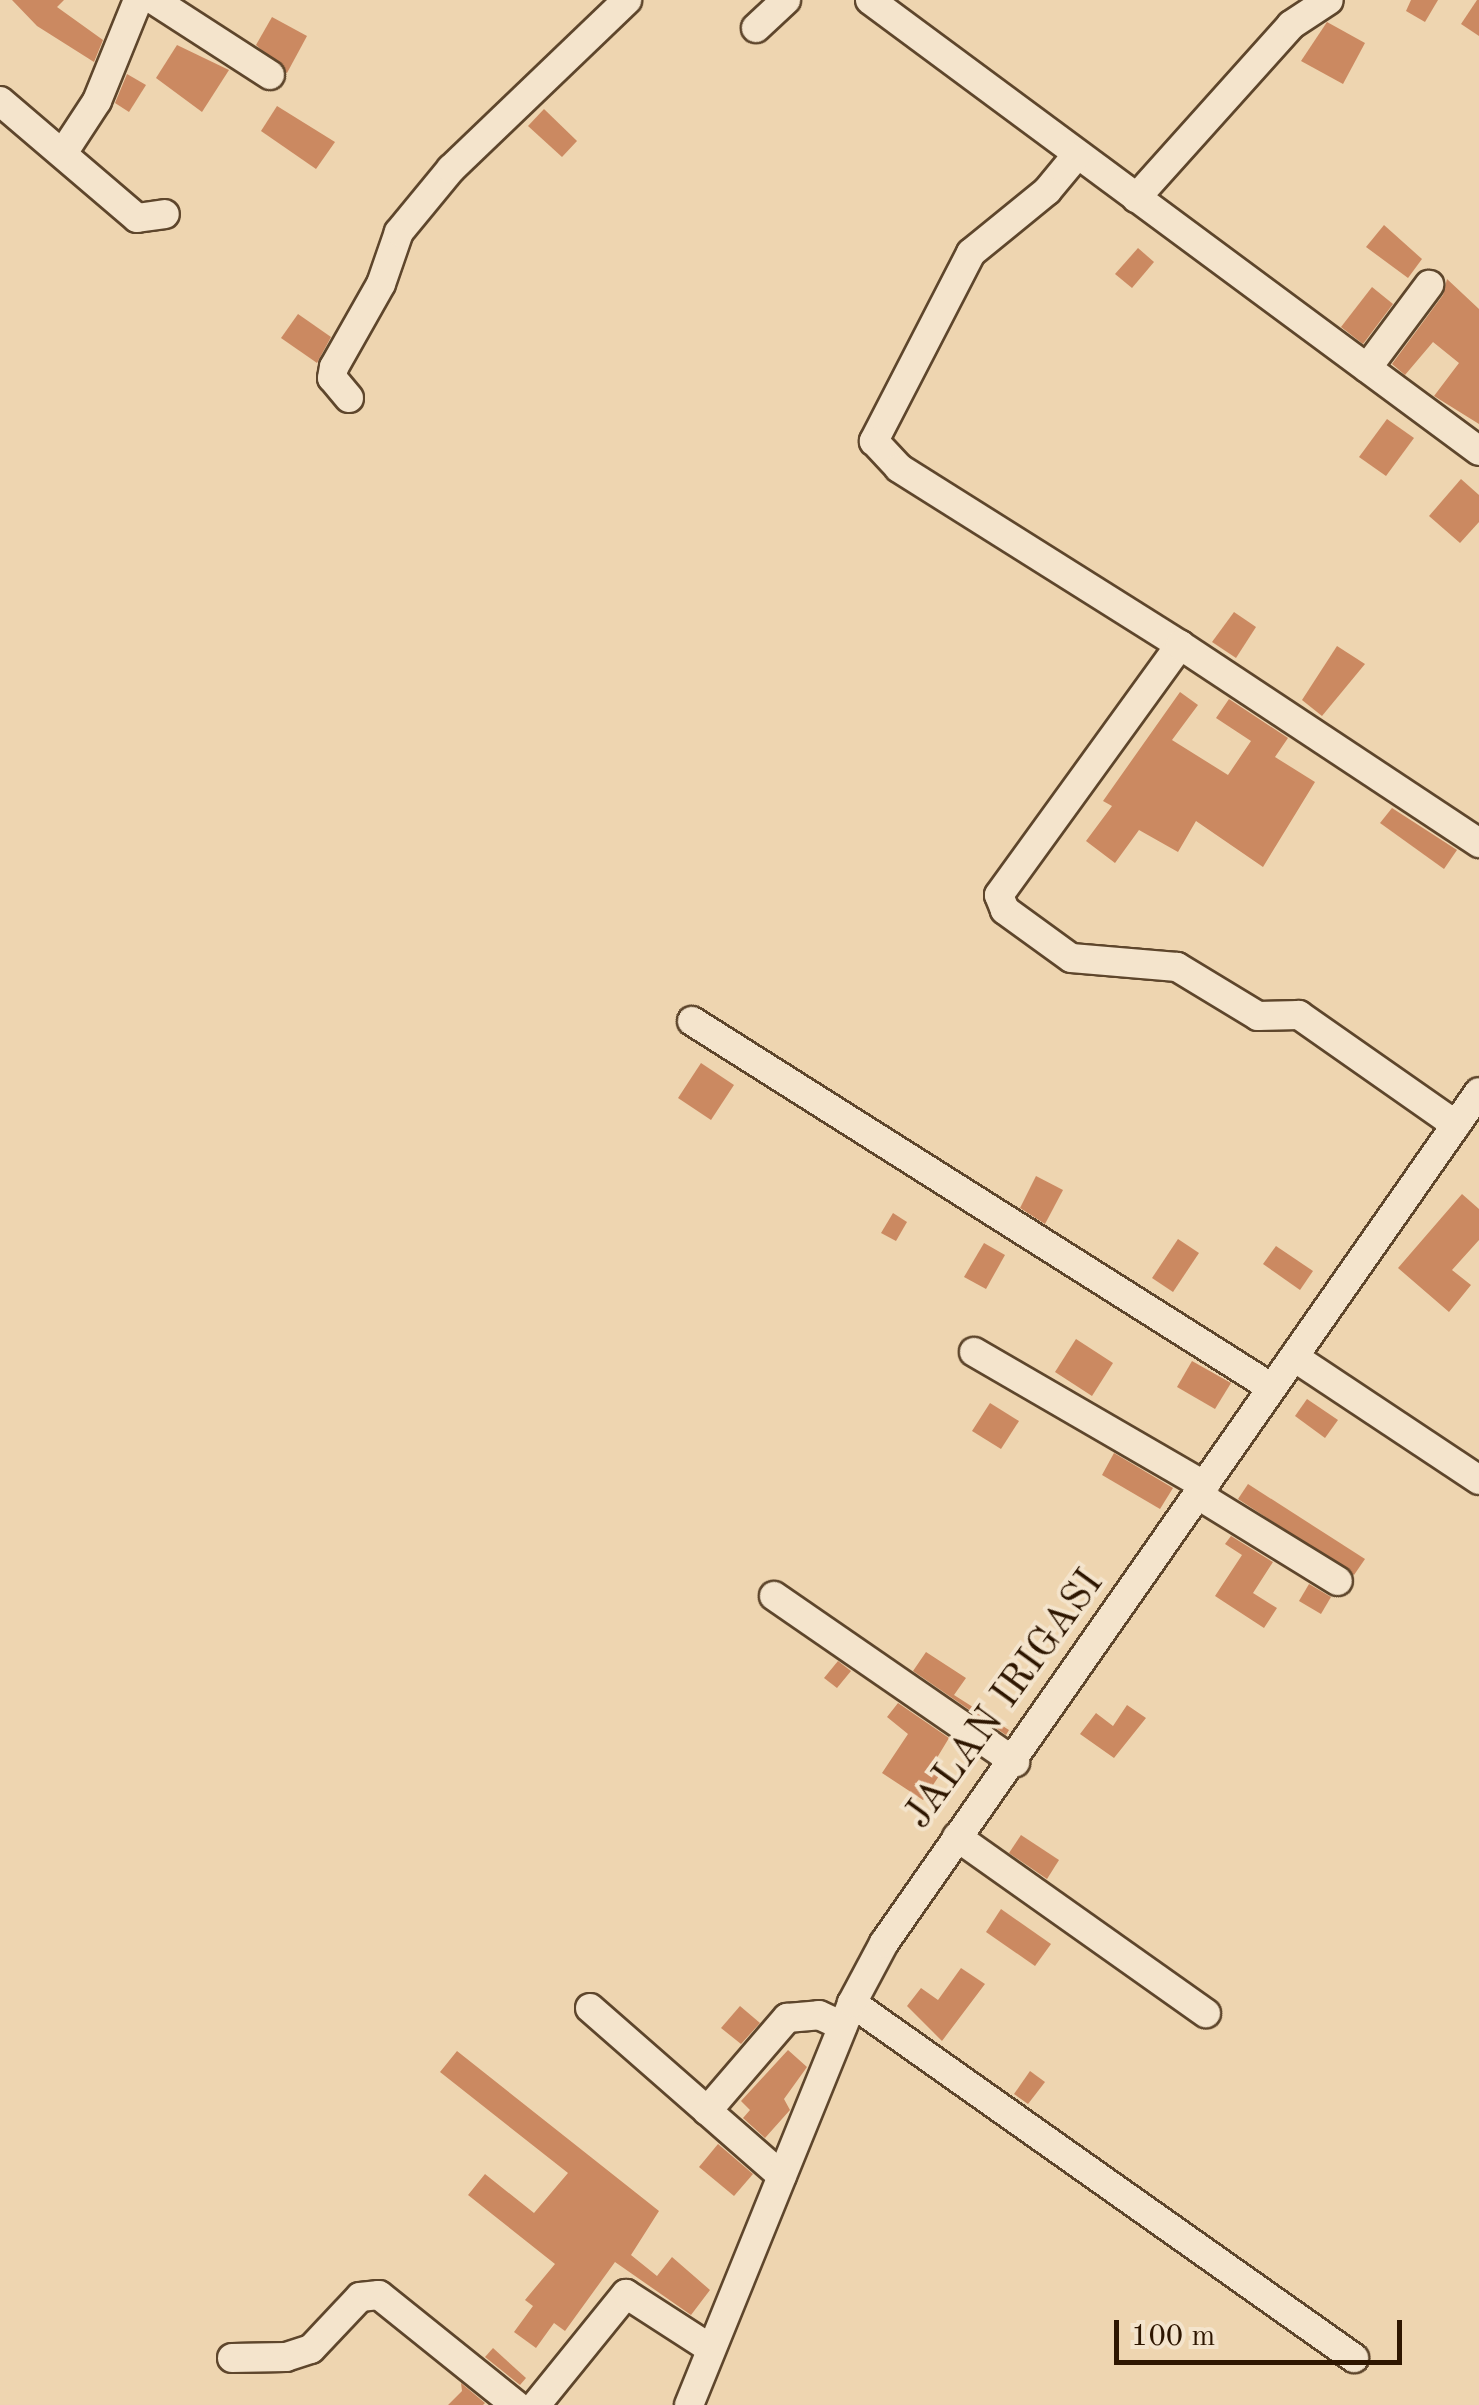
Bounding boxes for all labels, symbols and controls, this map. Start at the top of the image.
street label: JALAN IRIGASI [895,1561,1115,1839]
scale bar [1119,2300,1406,2362]
text: 100 m [1131,2322,1215,2352]

